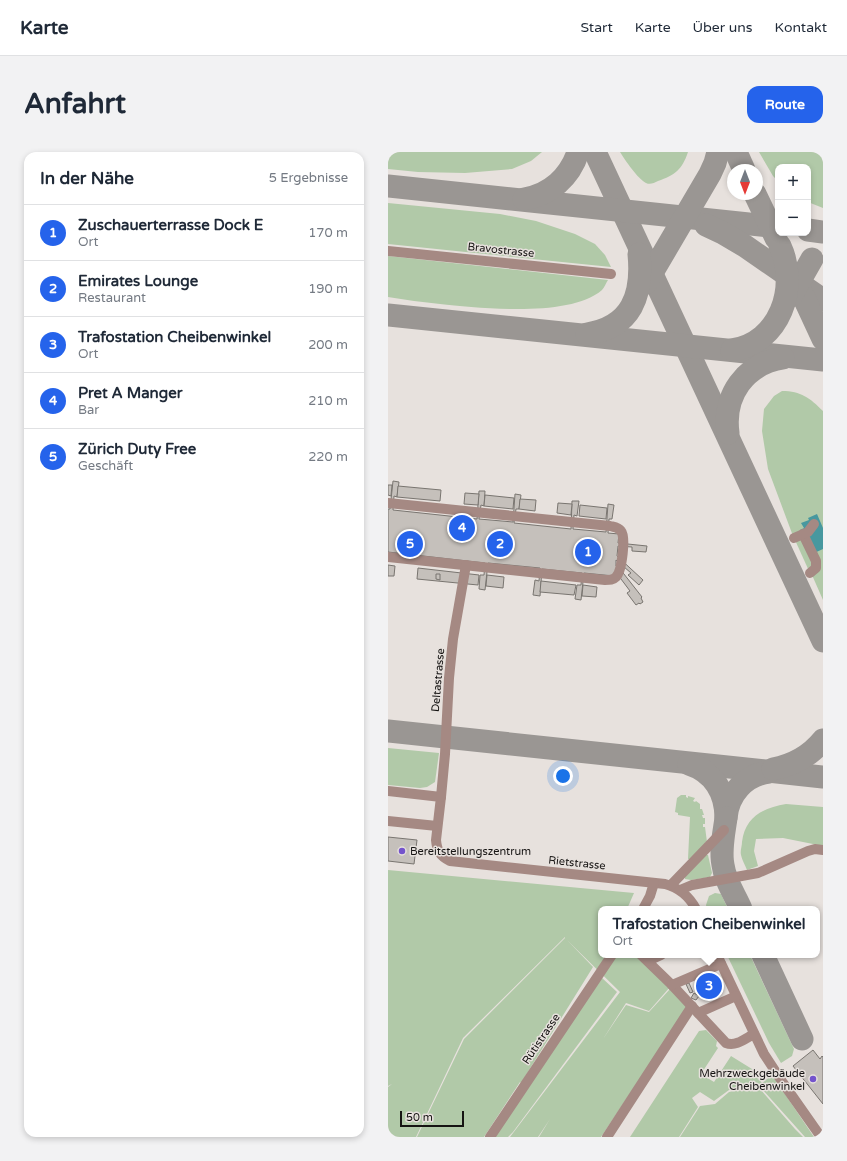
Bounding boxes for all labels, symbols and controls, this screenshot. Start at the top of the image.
text: Karte [20,17,69,39]
text: Start [581,19,613,36]
text: Karte [635,19,671,36]
text: Über uns [693,19,753,36]
text: Kontakt [775,19,827,36]
button: Route [747,86,823,123]
text: Anfahrt [24,87,126,121]
north arrow [727,164,763,200]
map controls [775,164,811,236]
button: + [775,164,811,200]
text: In der Nähe [40,168,134,189]
text: 5 Ergebnisse [269,170,348,186]
button: − [775,200,811,236]
text: Zuschauerterrasse Dock E [78,216,263,234]
text: 1 [49,225,57,241]
text: 170 m [308,225,348,241]
text: Ort [78,234,98,250]
street label: Bravostrasse [467,240,535,260]
text: Emirates Lounge [78,272,198,290]
text: 2 [49,281,57,297]
text: 190 m [308,281,348,297]
text: Restaurant [78,290,146,306]
text: Trafostation Cheibenwinkel [78,328,271,346]
text: 3 [49,337,57,353]
text: 200 m [308,337,348,353]
text: Ort [78,346,98,362]
text: Pret A Manger [78,384,182,402]
text: 4 [49,393,57,409]
text: 210 m [308,393,348,409]
text: Bar [78,402,99,418]
text: Zürich Duty Free [78,440,196,458]
text: 5 [49,449,57,465]
text: 220 m [308,449,348,465]
text: Geschäft [78,458,133,474]
pin: 4 [449,513,475,543]
pin: 5 [397,529,423,559]
pin: 2 [487,529,513,559]
pin: 1 [575,537,601,567]
street label: Deltastrasse [429,648,447,712]
your location [553,766,573,786]
place label: Bereitstellungszentrum [410,845,531,858]
marker: Bereitstellungszentrum [397,846,407,856]
street label: Rietstrasse [548,854,606,872]
popup [598,906,820,958]
text: Trafostation Cheibenwinkel [612,915,806,933]
text: Ort [612,933,633,949]
pin: 3 [696,971,722,1001]
street label: Rütistrasse [519,1011,563,1067]
place label: Mehrzweckgebäude Cheibenwinkel [699,1067,805,1093]
marker: Mehrzweckgebäude Cheibenwinkel [808,1074,818,1084]
scale bar [400,1109,464,1128]
text: 50 m [406,1111,433,1124]

